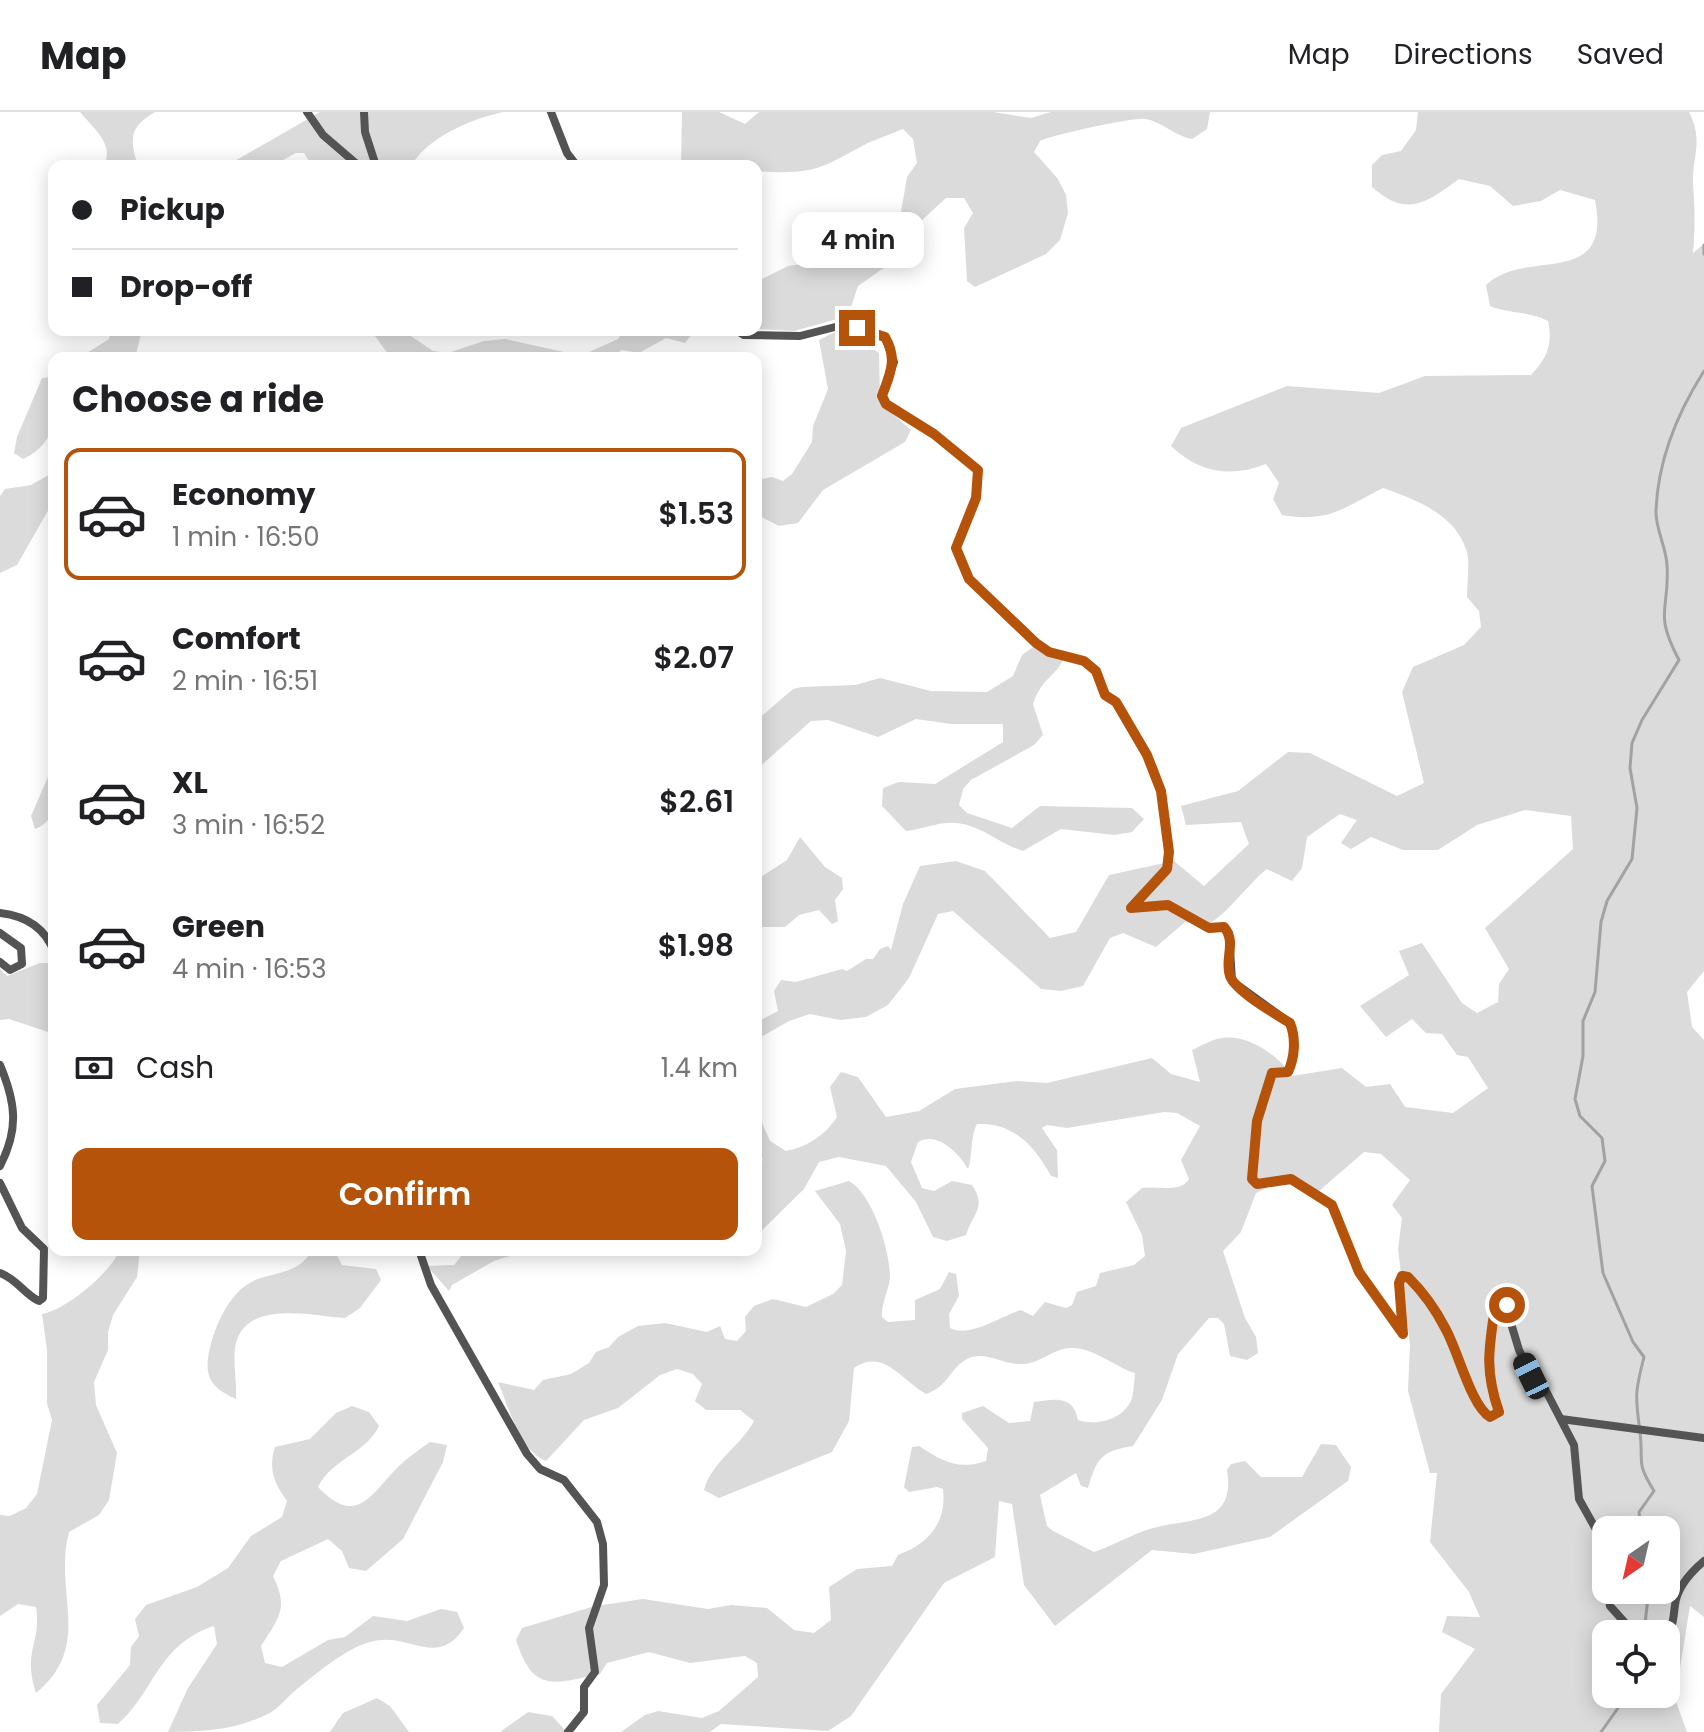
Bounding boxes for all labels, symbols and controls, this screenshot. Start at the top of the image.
text: Map [40,29,127,82]
text: Map [1288,35,1350,74]
text: Directions [1394,35,1533,74]
text: Saved [1577,35,1664,74]
text: Pickup [120,188,225,231]
callout: 4 min [791,212,923,268]
text: 4 min [820,222,896,258]
text: Drop-off [120,265,252,308]
route end [839,310,875,346]
text: Choose a ride [72,374,324,425]
text: Economy [172,473,316,516]
icon: car [76,478,148,550]
text: $1.53 [658,492,734,535]
text: 1 min · 16:50 [172,519,320,555]
text: Comfort [172,617,301,660]
icon: car [76,622,148,694]
text: $2.07 [654,636,734,679]
text: 2 min · 16:51 [172,663,318,699]
text: XL [172,761,208,804]
icon: car [76,766,148,838]
text: $2.61 [659,780,734,823]
text: 3 min · 16:52 [172,807,325,843]
text: Green [172,905,265,948]
icon: car [76,910,148,982]
text: $1.98 [658,924,734,967]
text: 4 min · 16:53 [172,951,327,987]
icon: cash [72,1046,116,1090]
text: Cash [136,1046,214,1089]
text: 1.4 km [661,1050,738,1086]
button: Confirm [72,1148,738,1240]
route start [1489,1287,1525,1323]
car [1510,1349,1552,1403]
north arrow [1592,1516,1680,1604]
map controls [1592,1516,1680,1708]
button: locate [1592,1620,1680,1708]

